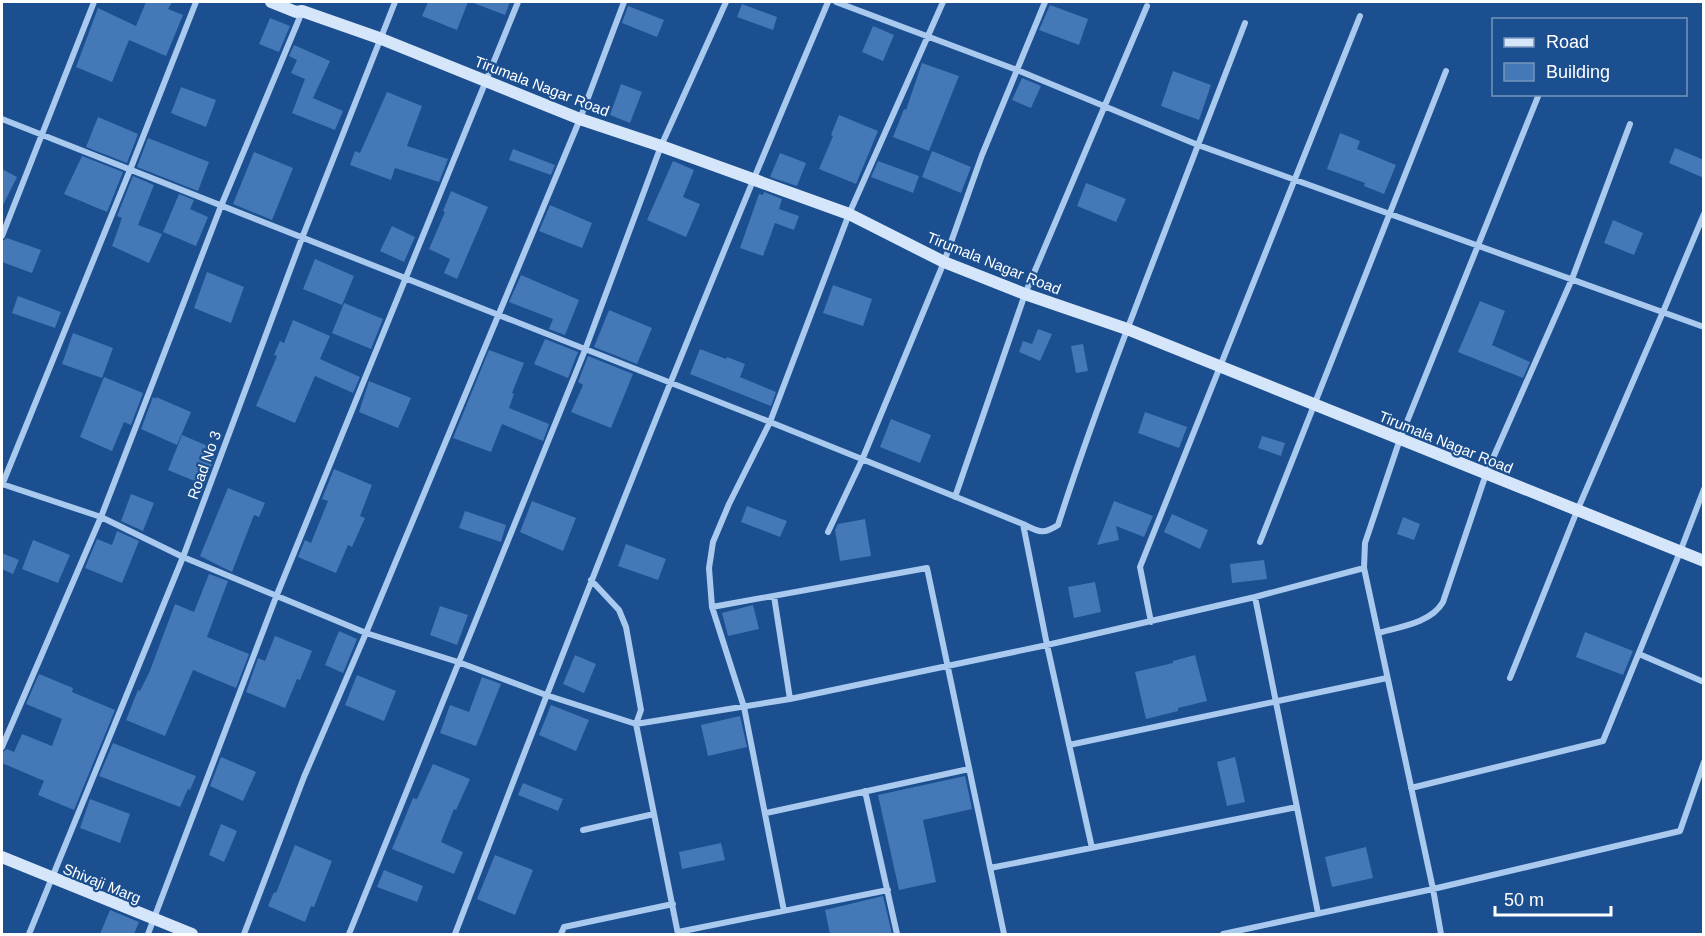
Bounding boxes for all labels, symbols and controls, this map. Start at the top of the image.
legend [1492,18,1687,96]
text: Road [1546,32,1589,52]
street label: Tirumala Nagar Road [472,52,612,120]
text: Building [1546,62,1610,82]
street label: Tirumala Nagar Road [925,228,1063,298]
street label: Tirumala Nagar Road [1377,407,1515,477]
street label: Road No 3 [184,428,224,502]
street label: Shivaji Marg [61,860,143,906]
scale bar [1495,879,1610,917]
text: 50 m [1504,890,1544,910]

